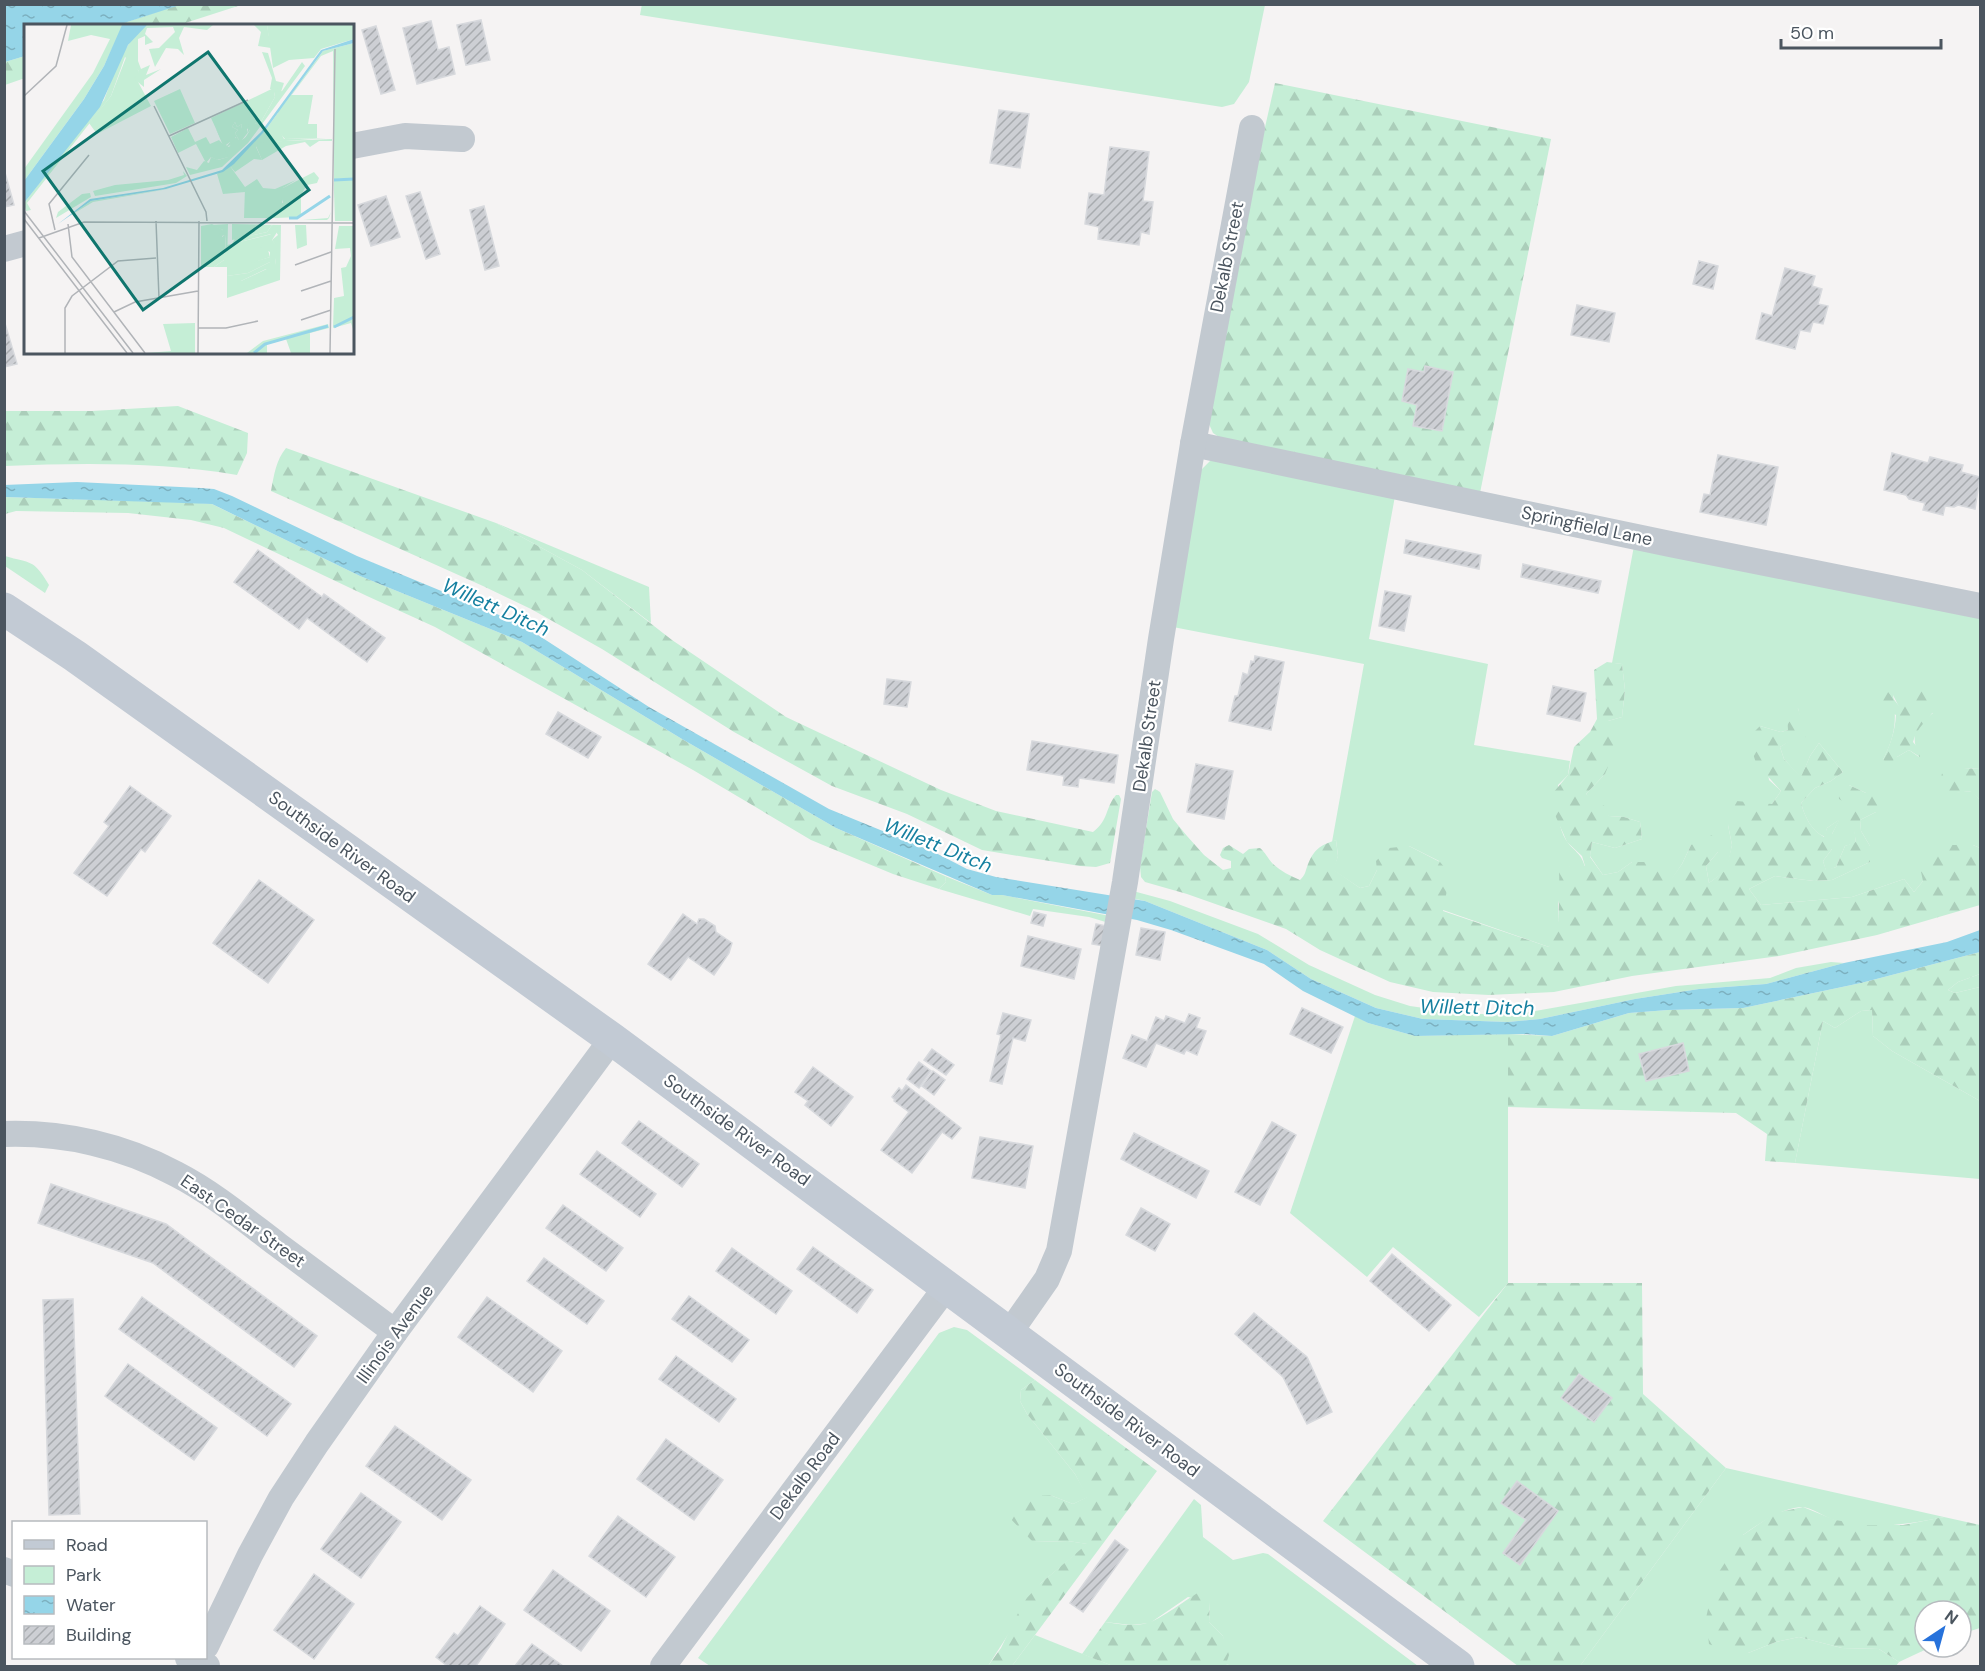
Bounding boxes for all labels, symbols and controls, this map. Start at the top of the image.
scale bar [1781,12,1942,50]
text: 50 m [1790,21,1834,45]
inset map [24,24,354,354]
street label: Dekalb Street [1204,200,1250,314]
street label: Springfield Lane [1519,500,1655,552]
water label: Willett Ditch [438,572,554,642]
street label: Dekalb Street [1127,679,1167,793]
street label: Southside River Road [264,786,420,908]
water label: Willett Ditch [880,811,996,879]
water label: Willett Ditch [1419,993,1535,1021]
street label: Southside River Road [659,1069,815,1191]
street label: East Cedar Street [176,1169,310,1273]
street label: Illinois Avenue [351,1280,439,1388]
street label: Southside River Road [1049,1357,1205,1483]
street label: Dekalb Road [764,1427,846,1525]
legend [12,1521,207,1659]
text: Road [66,1533,108,1557]
text: Park [66,1563,102,1587]
text: Water [66,1593,116,1617]
north arrow [1913,1599,1973,1659]
text: N [1941,1605,1962,1629]
text: Building [66,1623,131,1647]

